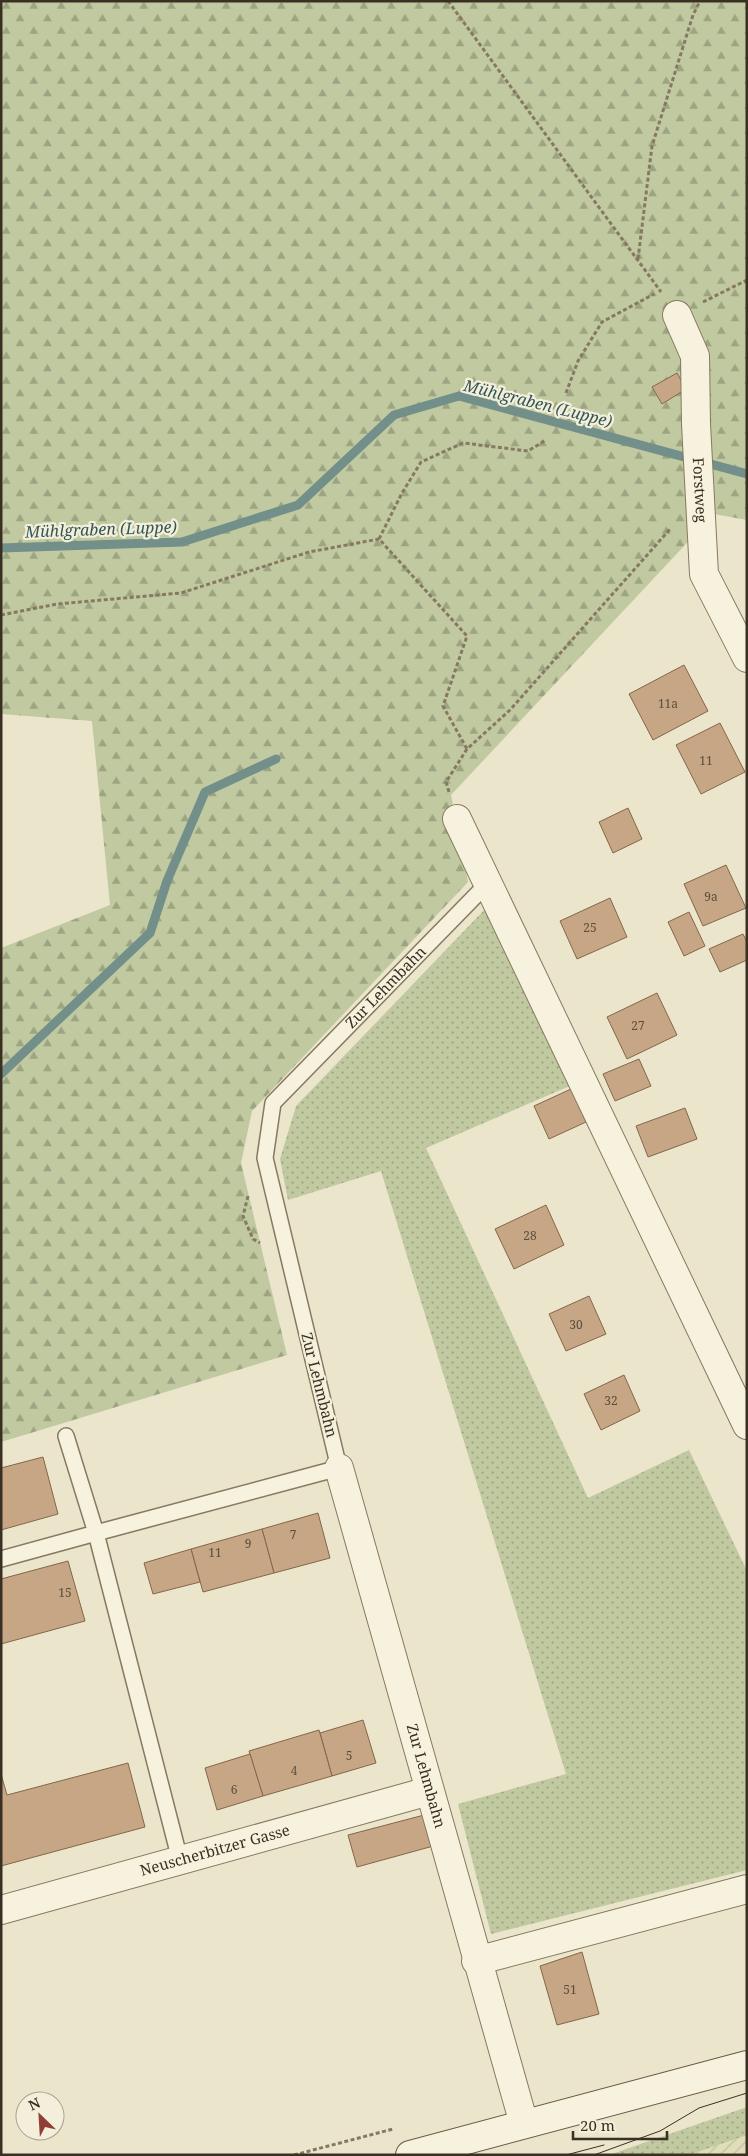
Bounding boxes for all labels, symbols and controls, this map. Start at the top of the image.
water label: Mühlgraben (Luppe) [461,374,615,432]
street label: Forstweg [689,457,712,523]
water label: Mühlgraben (Luppe) [24,515,178,543]
house number: 11a [658,695,678,712]
house number: 11 [699,752,713,769]
house number: 9a [704,888,718,905]
house number: 25 [583,919,597,936]
street label: Zur Lehmbahn [341,941,430,1032]
house number: 27 [631,1017,645,1034]
house number: 28 [523,1227,537,1244]
house number: 30 [569,1316,583,1333]
street label: Zur Lehmbahn [297,1330,343,1440]
house number: 32 [604,1392,618,1409]
house number: 7 [290,1526,297,1543]
house number: 9 [245,1535,251,1552]
house number: 11 [208,1544,222,1561]
house number: 15 [58,1584,72,1601]
street label: Zur Lehmbahn [403,1721,451,1830]
house number: 5 [346,1747,352,1764]
house number: 4 [291,1762,298,1779]
house number: 6 [231,1781,238,1798]
street label: Neuscherbitzer Gasse [137,1819,292,1880]
house number: 51 [563,1981,577,1998]
north arrow [15,2091,65,2141]
text: N [25,2093,43,2115]
scale bar [573,2108,667,2140]
text: 20 m [580,2115,615,2135]

